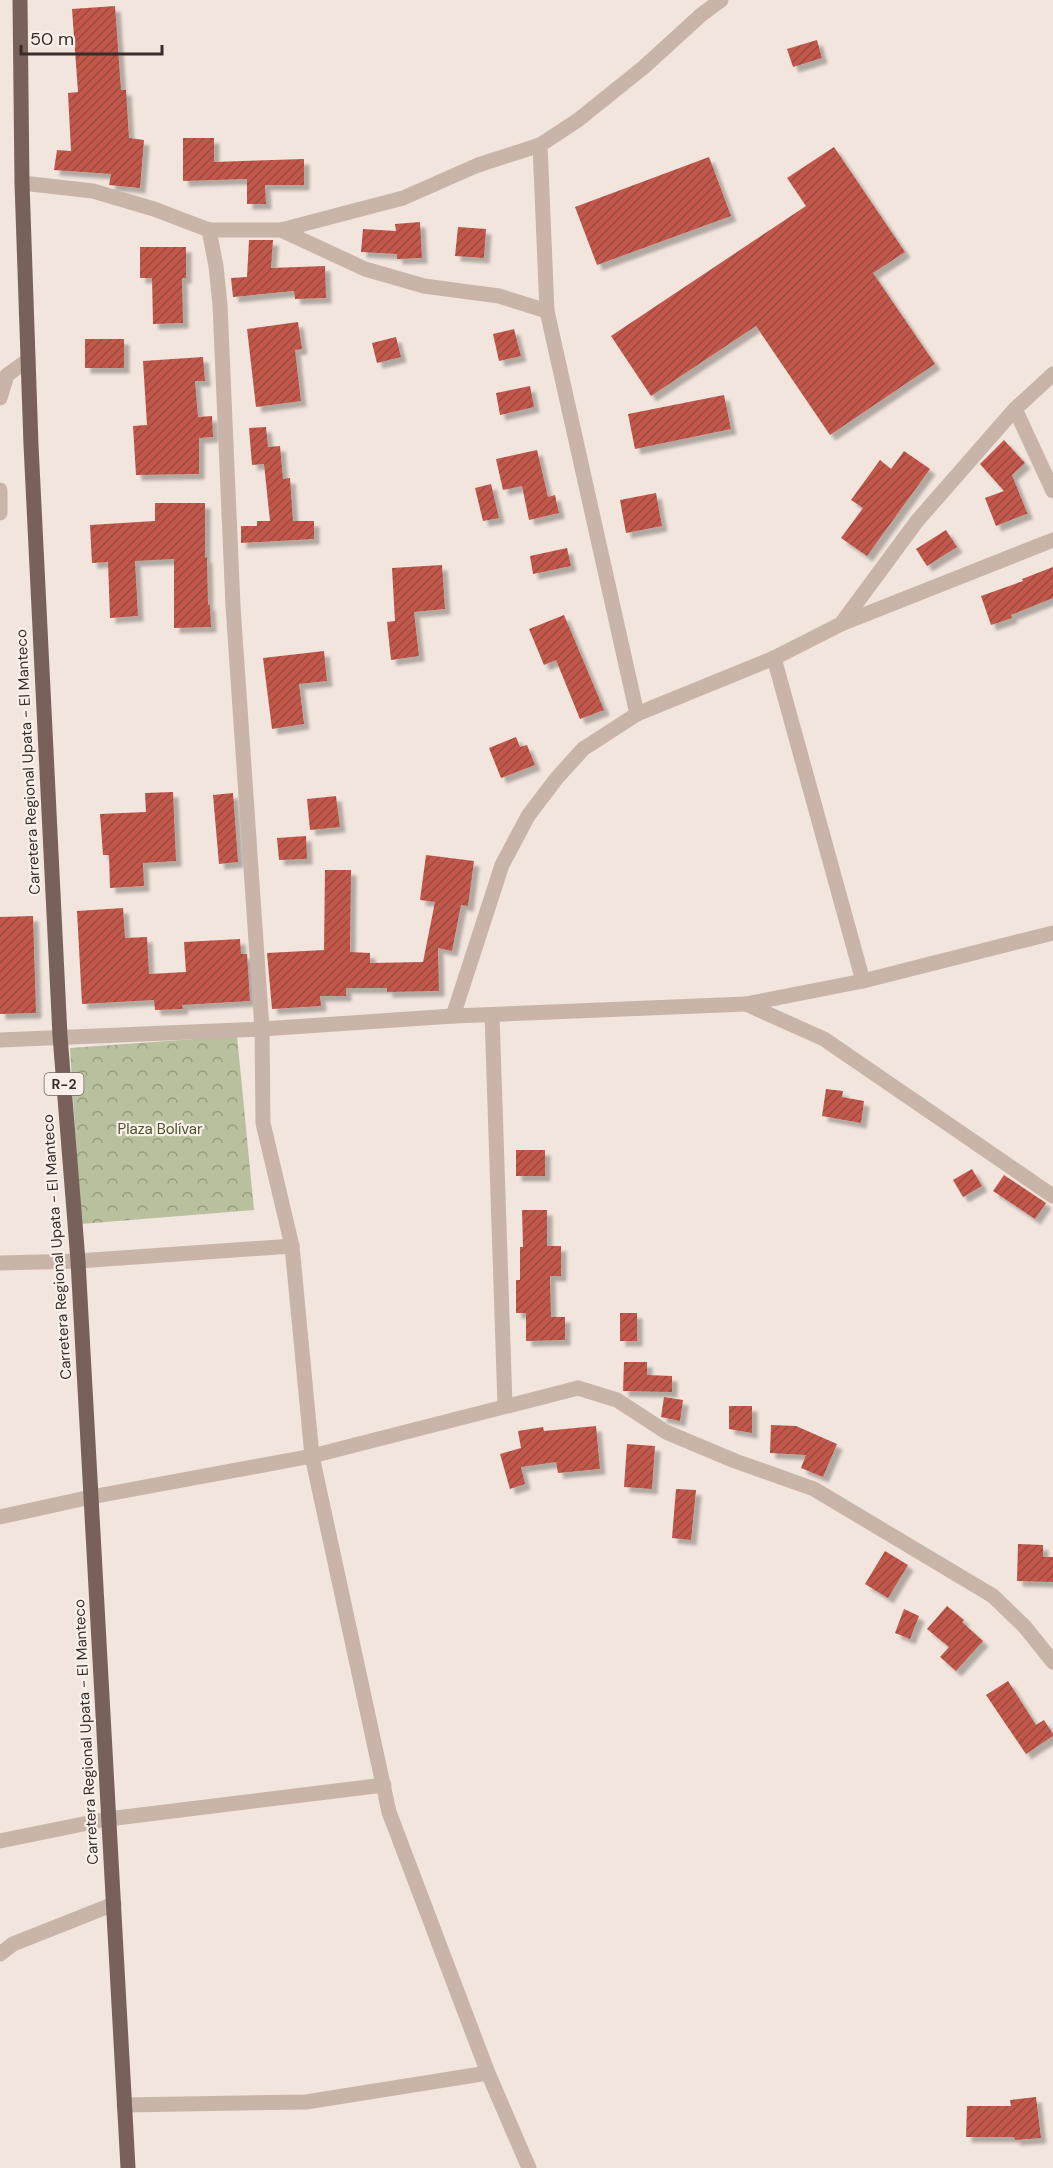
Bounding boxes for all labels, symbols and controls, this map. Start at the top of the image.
scale bar [21,18,162,56]
text: 50 m [30,27,74,51]
street label: Carretera Regional Upata - El Manteco [11,629,45,895]
road number: R-2 [44,1073,84,1095]
street label: Carretera Regional Upata - El Manteco [38,1114,76,1380]
park label: Plaza Bolívar [117,1119,203,1139]
street label: Carretera Regional Upata - El Manteco [69,1599,103,1865]

